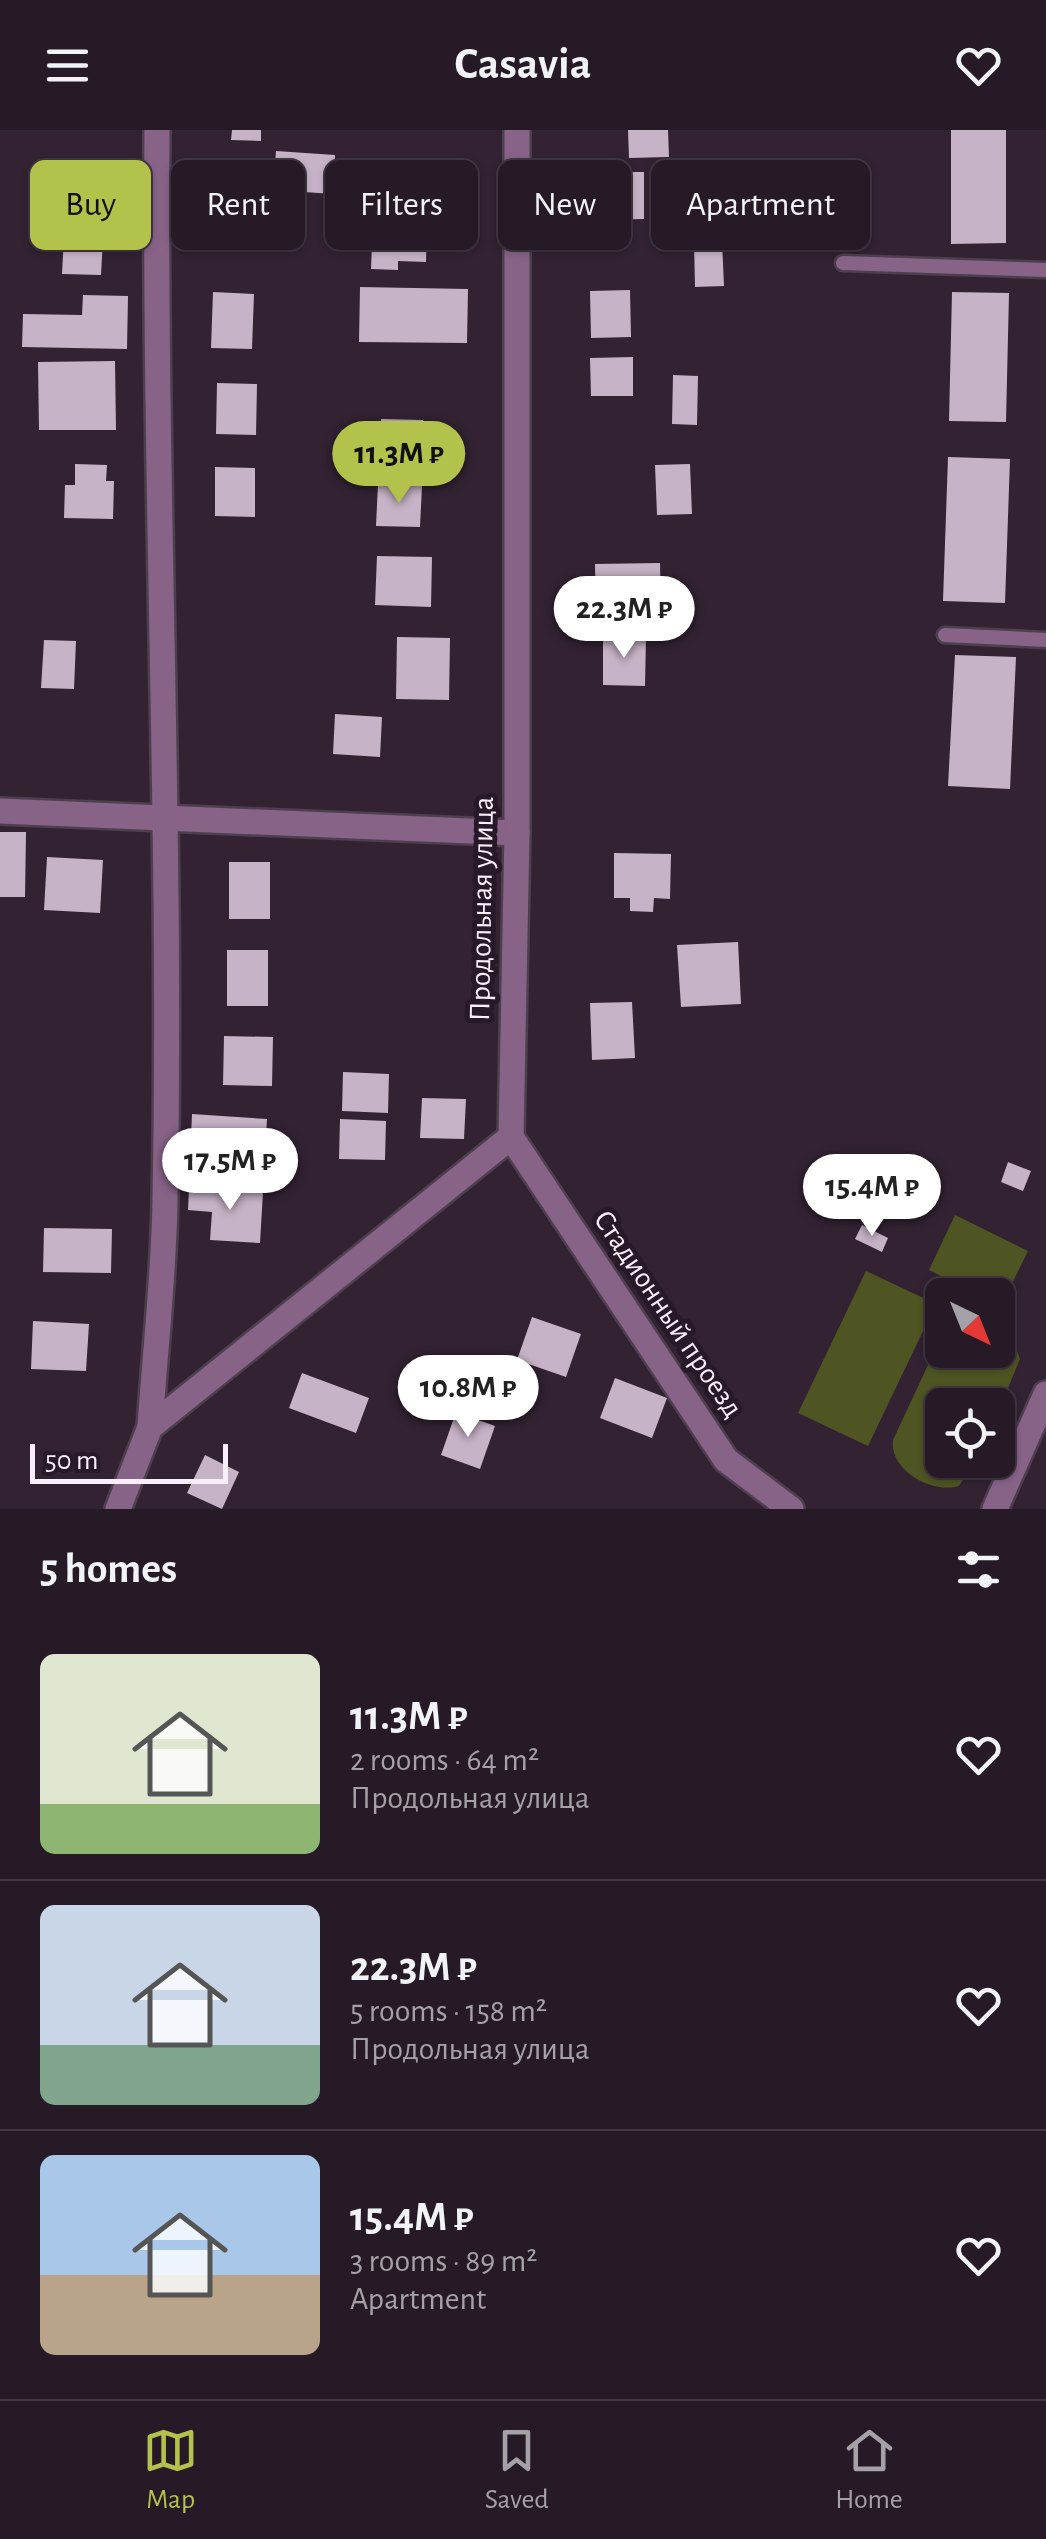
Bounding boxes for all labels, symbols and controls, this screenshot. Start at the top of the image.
icon: menu [40,38,95,93]
icon: heart [951,38,1006,93]
text: Casavia [455,42,591,87]
chip: Buy [30,160,151,250]
chip: Rent [171,160,305,250]
chip: Filters [325,160,478,250]
chip: New [498,160,631,250]
chip: Apartment [651,160,870,250]
pin: 11.3M ₽ [307,421,491,506]
text: 11.3M ₽ [354,437,444,469]
pin: 22.3M ₽ [532,576,716,661]
text: 22.3M ₽ [576,592,672,624]
street label: Продольная улица [465,796,499,1022]
pin: 17.5M ₽ [138,1128,322,1213]
text: 17.5M ₽ [184,1144,276,1176]
pin: 15.4M ₽ [780,1154,964,1239]
text: 15.4M ₽ [825,1170,919,1202]
street label: Стадионный проезд [588,1205,748,1423]
north arrow [925,1278,1015,1368]
map controls [925,1278,1015,1478]
pin: 10.8M ₽ [376,1355,560,1440]
text: 10.8M ₽ [420,1371,516,1403]
button: locate [925,1388,1015,1478]
scale bar [30,1439,228,1484]
text: 50 m [45,1447,99,1475]
icon: filters [951,1542,1006,1597]
text: 5 homes [40,1548,177,1590]
icon: home [120,1694,240,1814]
text: 11.3M ₽ [350,1695,467,1737]
icon: heart [951,1727,1006,1782]
text: 2 rooms · 64 m² [350,1744,539,1776]
text: Продольная улица [350,1782,590,1814]
icon: home [120,1945,240,2065]
text: 22.3M ₽ [350,1946,477,1988]
icon: heart [951,1978,1006,2033]
text: 5 rooms · 158 m² [350,1995,547,2027]
text: Продольная улица [350,2033,590,2065]
icon: home [120,2195,240,2315]
text: 15.4M ₽ [350,2196,473,2238]
icon: heart [951,2228,1006,2283]
text: 3 rooms · 89 m² [350,2245,537,2277]
text: Apartment [350,2283,486,2315]
tab: Map [143,2423,198,2517]
tab: Saved [485,2423,549,2517]
tab: Home [835,2423,903,2517]

